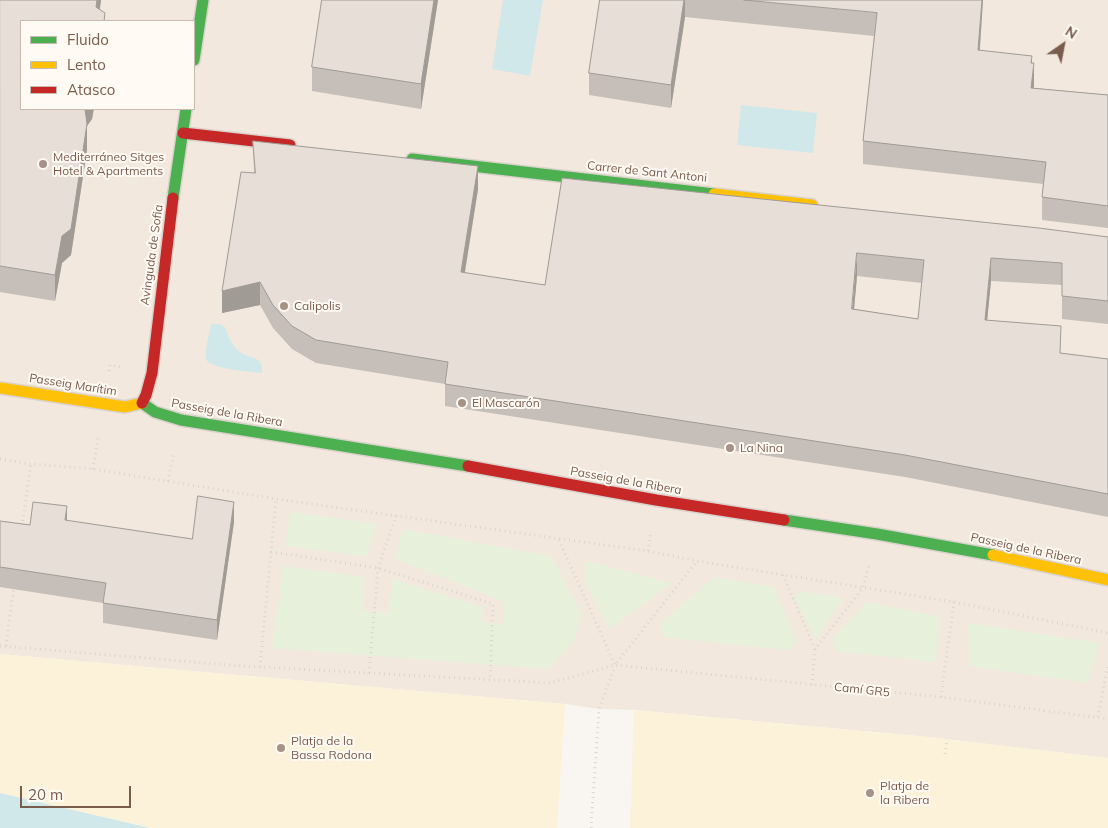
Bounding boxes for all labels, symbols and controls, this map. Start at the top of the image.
legend [20,20,195,110]
north arrow [1038,20,1088,70]
text: N [1062,22,1081,43]
text: Fluido [67,30,109,49]
text: Lento [67,55,106,74]
text: Atasco [67,80,115,99]
place label: Mediterráneo Sitges Hotel & Apartments [53,150,164,178]
marker: Mediterráneo Sitges Hotel & Apartments [37,158,49,170]
street label: Carrer de Sant Antoni [586,159,708,185]
street label: Avinguda de Sofia [138,204,166,306]
place label: Calipolis [294,299,341,313]
marker: Calipolis [278,300,290,312]
street label: Passeig Marítim [28,371,118,399]
street label: Passeig de la Ribera [170,396,284,430]
place label: El Mascarón [472,396,540,410]
marker: El Mascarón [456,397,468,409]
place label: La Nina [740,441,783,455]
marker: La Nina [724,442,736,454]
street label: Passeig de la Ribera [569,464,683,498]
street label: Passeig de la Ribera [969,530,1083,568]
street label: Camí GR5 [833,680,891,700]
place label: Platja de la Bassa Rodona [291,734,372,762]
marker: Platja de la Bassa Rodona [275,742,287,754]
scale bar [22,776,134,808]
place label: Platja de la Ribera [880,779,930,807]
text: 20 m [28,785,63,804]
marker: Platja de la Ribera [864,787,876,799]

